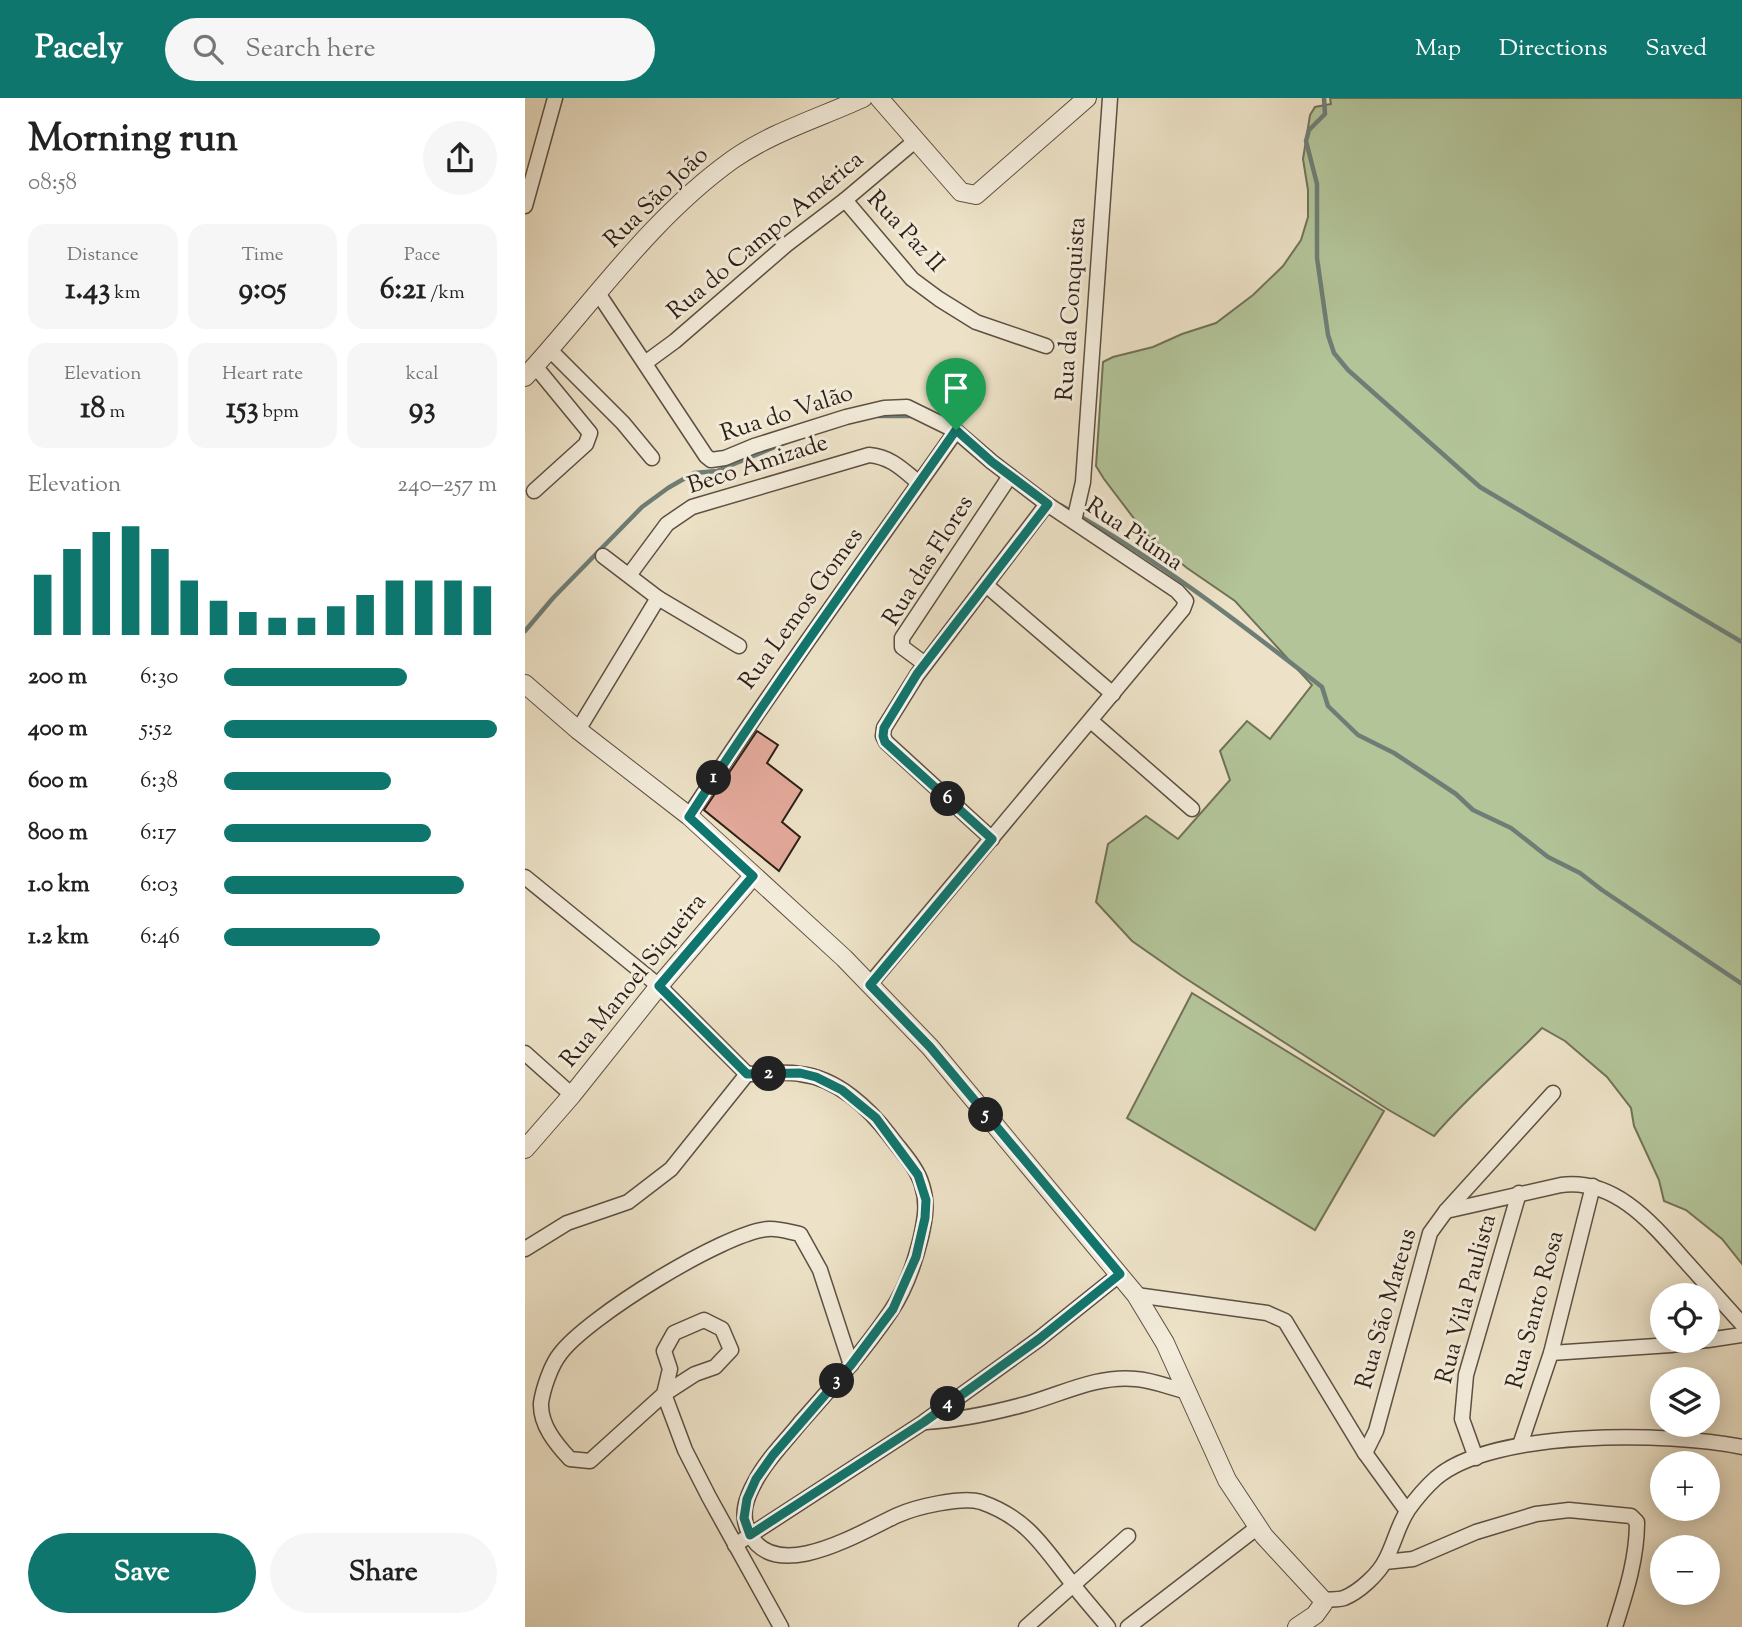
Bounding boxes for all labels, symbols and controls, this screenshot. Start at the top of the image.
search box [165,18,655,81]
text: Pacely [35,25,123,73]
icon: search [189,30,227,68]
text: Search here [245,31,376,68]
text: Map [1415,32,1461,66]
text: Directions [1499,32,1607,66]
text: Saved [1645,32,1707,66]
text: Morning run [28,114,238,168]
button: share [423,121,497,195]
street label: Rua São João [597,139,717,257]
street label: Rua do Campo América [660,144,872,328]
text: 08:58 [28,167,77,200]
street label: Rua Paz II [858,184,952,281]
street label: Rua da Conquista [1049,216,1095,402]
text: Distance [67,242,139,269]
text: Time [241,242,284,269]
text: Pace [404,242,440,269]
text: 1.43 [65,269,110,312]
text: 9:05 [238,269,287,312]
text: 6:21 [380,269,426,312]
text: km [110,280,140,307]
text: /km [426,280,465,307]
pin [926,358,986,430]
text: Elevation [64,361,141,388]
text: Heart rate [222,361,303,388]
text: kcal [406,361,438,388]
icon: arrive [937,369,975,407]
street label: Rua do Valão [716,377,858,451]
text: 18 [80,388,106,431]
text: 153 [226,388,259,431]
text: 93 [409,388,436,431]
text: m [106,399,125,426]
text: bpm [259,399,299,426]
street label: Beco Amizade [683,426,833,504]
text: Elevation [28,469,121,502]
text: 240–257 m [397,469,497,502]
street label: Rua das Flores [875,489,983,633]
street label: Rua Piúma [1078,490,1190,580]
street label: Rua Lemos Gomes [732,521,872,697]
text: 200 m [28,661,87,694]
text: 6:30 [140,661,178,694]
text: 400 m [28,713,88,746]
text: 5:52 [140,713,172,746]
pin: 1 [697,760,731,796]
text: 1 [710,764,717,791]
text: 600 m [28,765,88,798]
text: 6:38 [140,765,178,798]
pin: 6 [931,782,965,816]
text: 6 [943,785,952,812]
text: 800 m [28,817,88,850]
text: 6:17 [140,817,177,850]
text: 1.0 km [28,869,90,902]
text: 6:03 [140,869,178,902]
street label: Rua Manoel Siqueira [553,887,715,1075]
text: 1.2 km [28,921,89,954]
text: 6:46 [140,921,180,954]
pin: 2 [751,1056,787,1091]
text: 2 [764,1060,773,1087]
pin: 5 [969,1098,1003,1132]
text: 5 [982,1101,989,1128]
street label: Rua Vila Paulista [1428,1210,1506,1388]
street label: Rua São Mateus [1348,1225,1426,1393]
street label: Rua Santo Rosa [1499,1227,1573,1393]
map controls [1650,1283,1720,1605]
button: locate [1650,1283,1720,1353]
pin: 3 [819,1364,855,1398]
text: 3 [833,1367,840,1394]
button: layers [1650,1367,1720,1437]
pin: 4 [931,1386,965,1422]
text: 4 [943,1390,952,1417]
button: + [1650,1451,1720,1521]
button: Save [28,1533,256,1613]
button: Share [270,1533,497,1613]
button: − [1650,1535,1720,1605]

